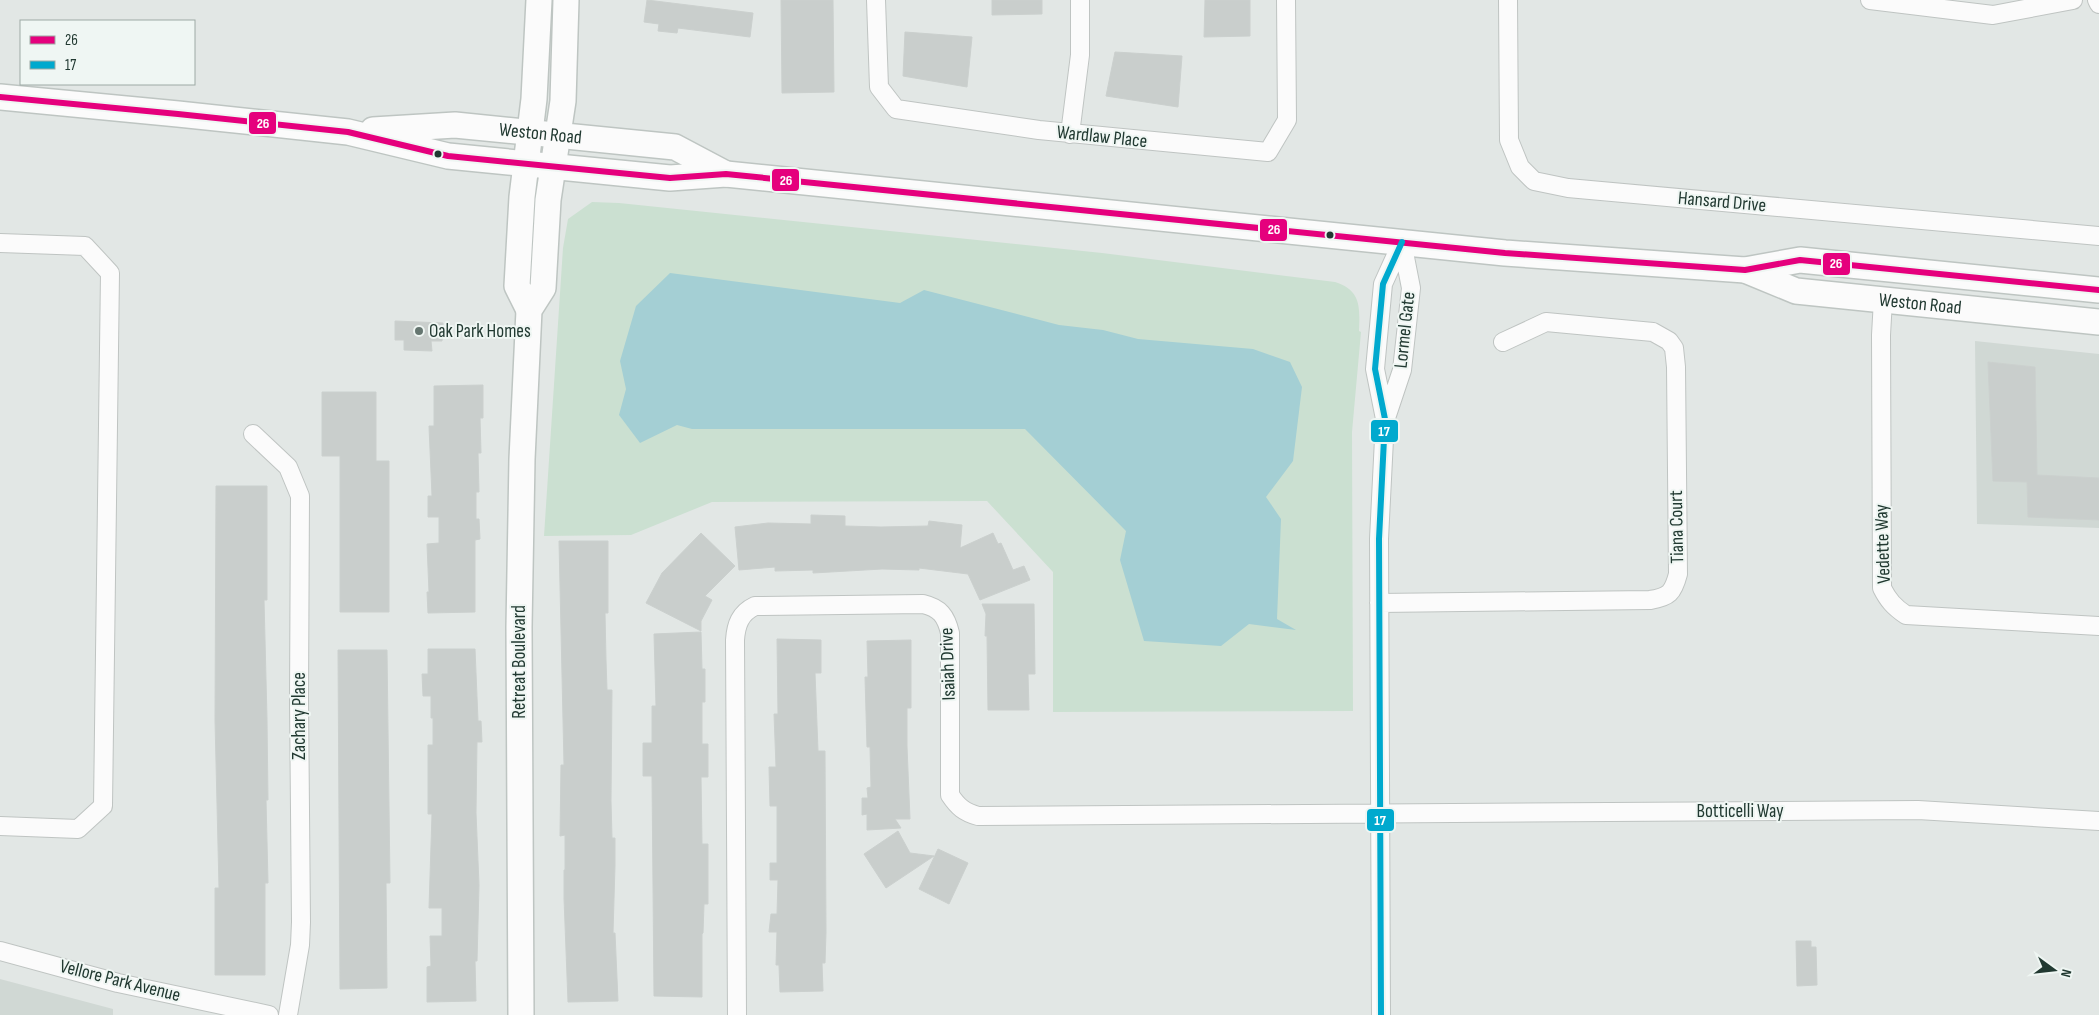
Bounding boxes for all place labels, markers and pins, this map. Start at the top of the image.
unlabelled marker [433,149,443,159]
unlabelled marker [1325,230,1335,240]
place label: Oak Park Homes [429,320,531,343]
marker: Oak Park Homes [413,325,425,337]

